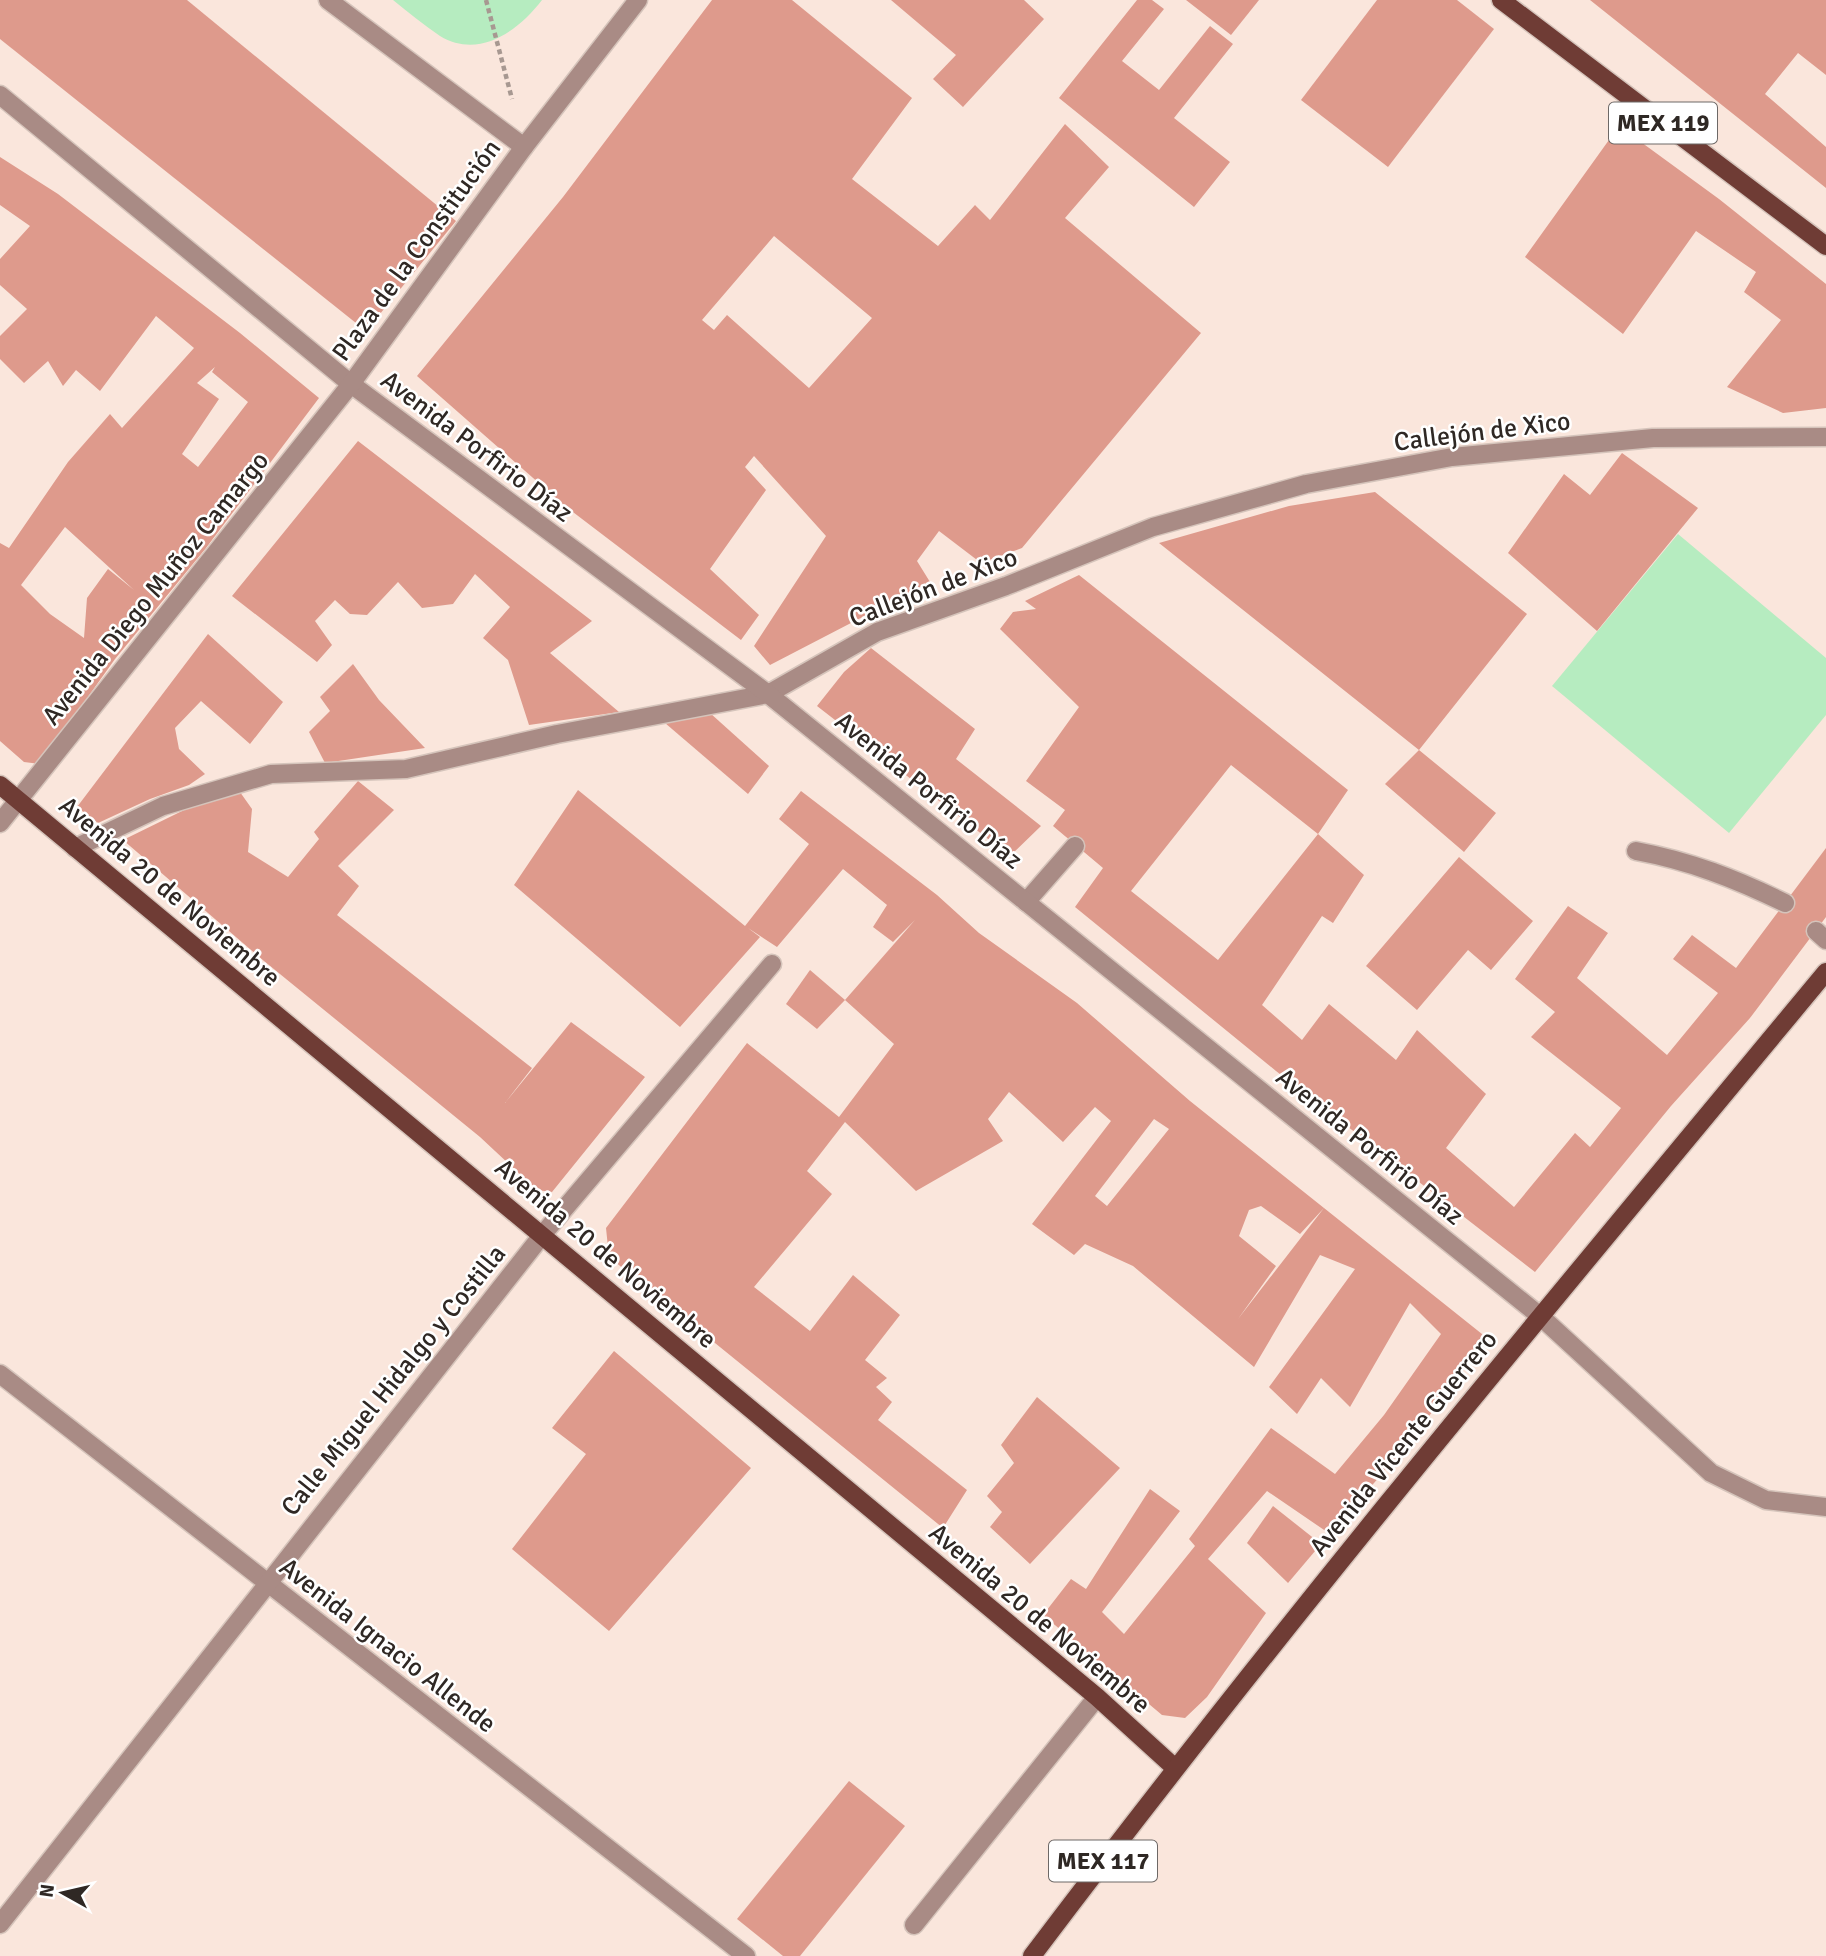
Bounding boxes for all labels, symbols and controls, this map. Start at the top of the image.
road number: MEX 119 [1609,103,1717,144]
street label: Plaza de la Constitución [326,133,508,368]
street label: Avenida Porfirio Díaz [374,364,579,529]
street label: Callejón de Xico [1392,405,1572,459]
street label: Avenida Diego Muñoz Camargo [35,445,276,732]
street label: Callejón de Xico [845,541,1022,635]
street label: Avenida Porfirio Díaz [828,705,1029,876]
street label: Avenida 20 de Noviembre [52,790,287,994]
street label: Avenida Porfirio Díaz [1269,1061,1470,1232]
street label: Avenida 20 de Noviembre [488,1152,723,1356]
street label: Calle Miguel Hidalgo y Costilla [275,1239,513,1523]
street label: Avenida Vicente Guerrero [1303,1324,1505,1563]
street label: Avenida 20 de Noviembre [922,1517,1157,1721]
street label: Avenida Ignacio Allende [273,1551,502,1740]
road number: MEX 117 [1049,1840,1157,1882]
north arrow [28,1858,98,1928]
text: N [34,1883,60,1899]

